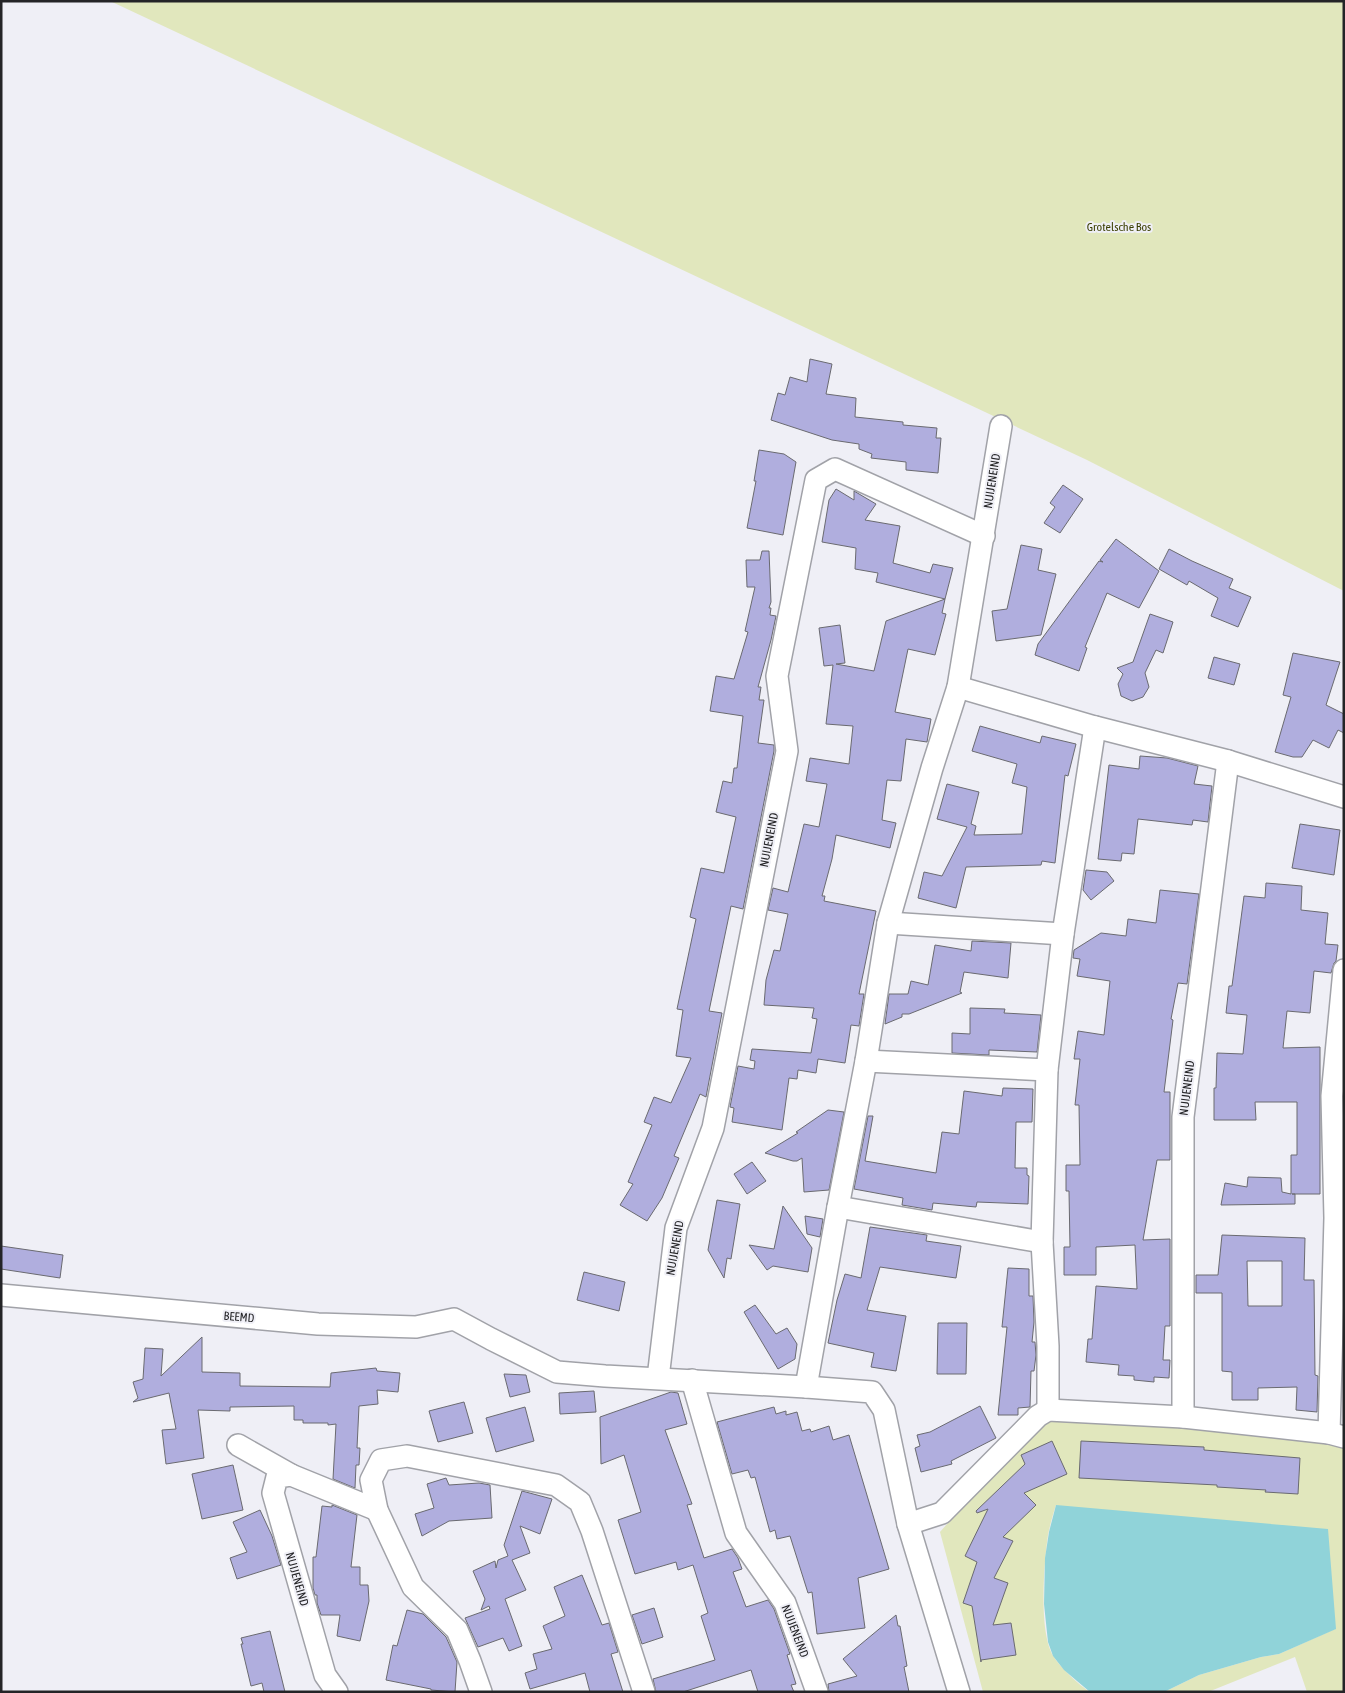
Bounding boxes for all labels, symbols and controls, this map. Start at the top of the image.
park label: Grotelsche Bos [1087,220,1151,234]
street label: NUIJENEIND [981,452,1003,509]
street label: NUIJENEIND [757,811,781,868]
street label: NUIJENEIND [1177,1059,1197,1116]
street label: NUIJENEIND [663,1219,687,1276]
street label: BEEMD [223,1309,255,1325]
street label: NUIJENEIND [283,1551,311,1608]
street label: NUIJENEIND [779,1603,812,1660]

